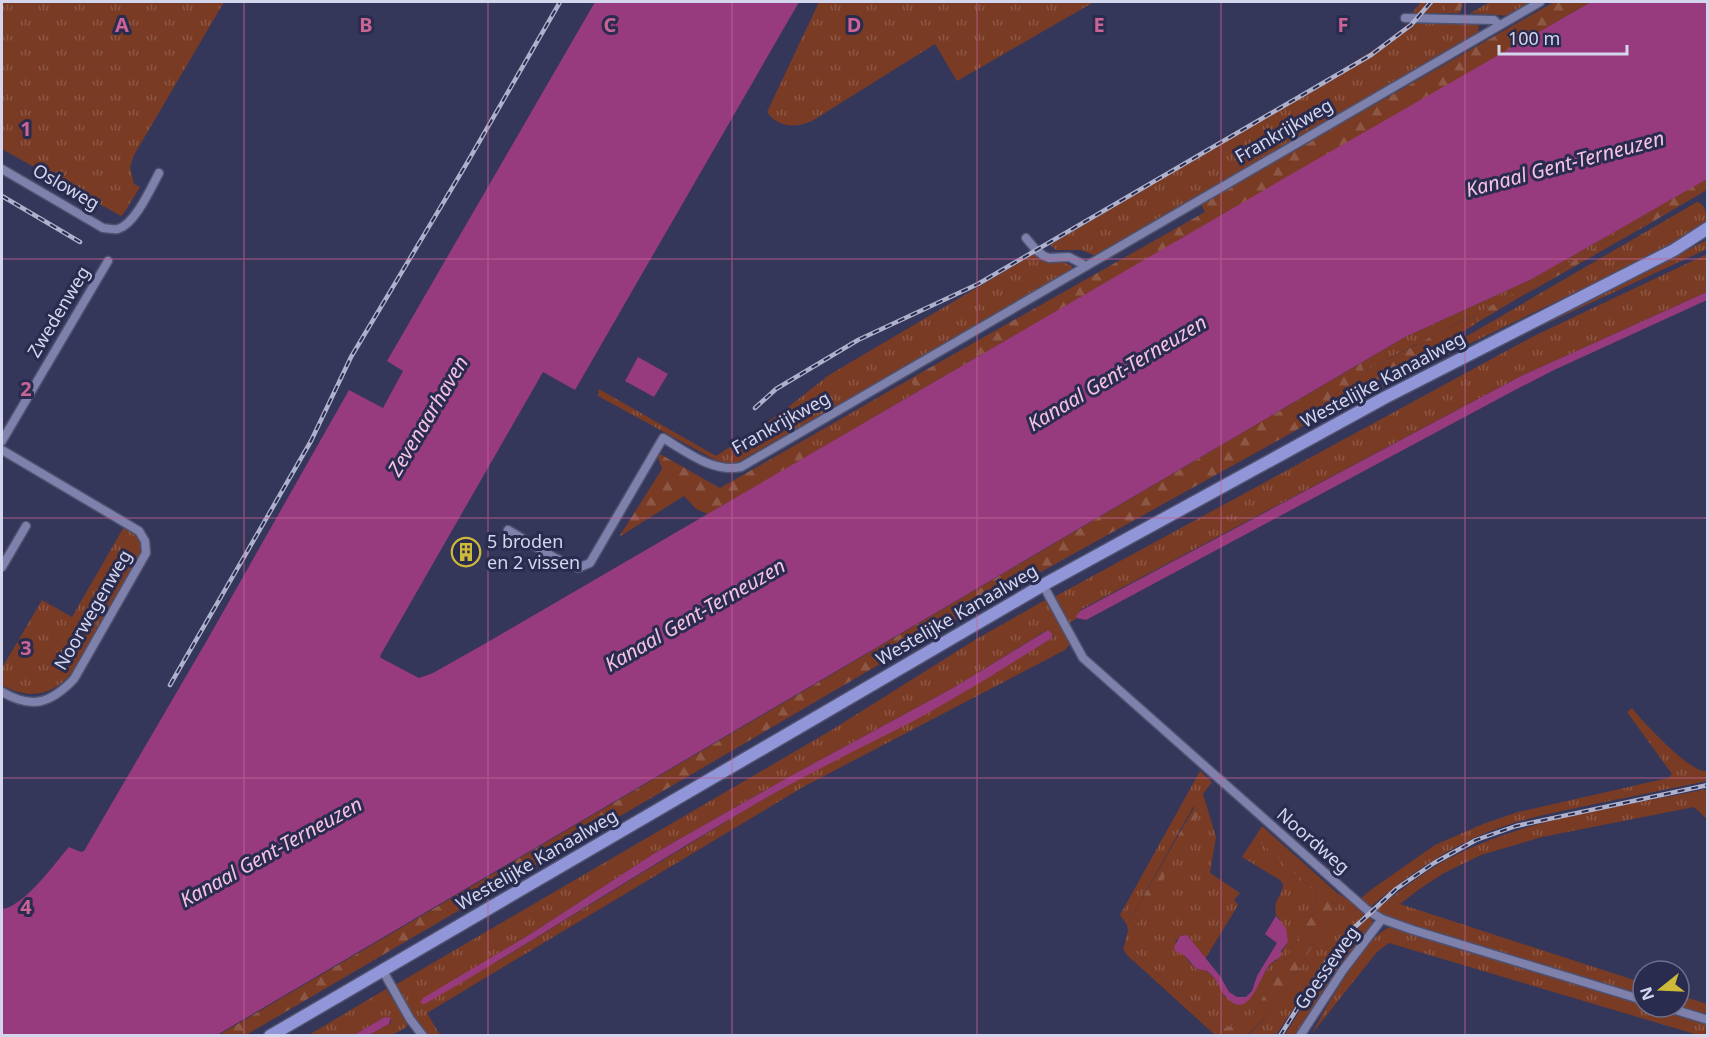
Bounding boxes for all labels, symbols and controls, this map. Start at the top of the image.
text: A [115,11,129,38]
text: B [359,11,373,38]
text: C [604,11,617,38]
text: D [847,11,861,38]
text: E [1093,11,1105,38]
text: F [1338,11,1348,38]
scale bar [1499,18,1626,56]
text: 100 m [1508,26,1560,50]
street label: Frankrijkweg [1230,92,1337,168]
text: 1 [20,115,32,142]
water label: Kanaal Gent-Terneuzen [1463,124,1667,203]
street label: Osloweg [29,157,104,215]
street label: Zwedenweg [22,261,95,362]
water label: Kanaal Gent-Terneuzen [1022,308,1211,437]
street label: Westelijke Kanaalweg [1296,326,1469,433]
water label: Zevenaarhaven [381,351,474,482]
text: 2 [20,375,32,402]
street label: Frankrijkweg [727,385,834,459]
place label: 5 broden en 2 vissen [487,529,580,574]
building icon: 5 broden en 2 vissen [450,536,482,568]
street label: Noorwegenweg [48,545,136,674]
water label: Kanaal Gent-Terneuzen [599,552,790,677]
street label: Westelijke Kanaalweg [871,558,1042,670]
text: 3 [20,634,32,661]
water label: Kanaal Gent-Terneuzen [175,790,367,913]
street label: Noordweg [1272,802,1355,878]
street label: Westelijke Kanaalweg [451,803,622,915]
text: 4 [20,893,32,920]
street label: Goesseweg [1289,921,1364,1014]
north arrow [1631,959,1691,1019]
text: N [1634,984,1659,1003]

